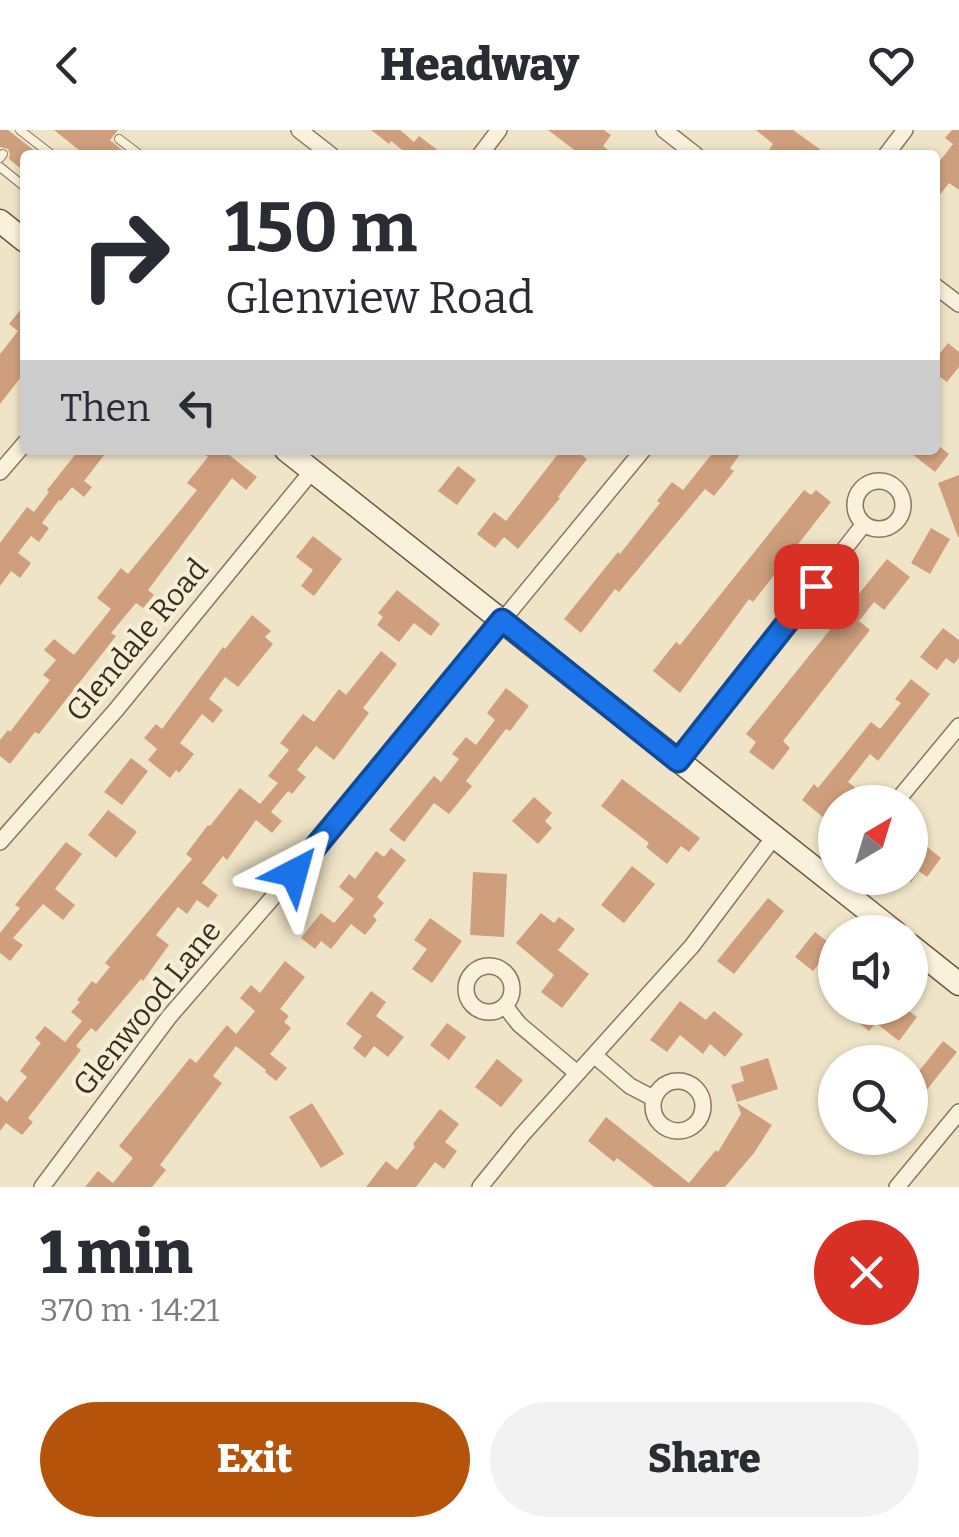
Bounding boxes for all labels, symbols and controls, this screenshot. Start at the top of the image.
icon: back [40,38,95,93]
text: Headway [380,38,579,92]
icon: heart [864,38,919,93]
text: 150 m [225,186,417,270]
icon: right [60,190,190,320]
text: Glenview Road [225,271,534,325]
icon: left [170,380,225,435]
text: Then [60,385,150,431]
pin [774,544,859,629]
street label: Glendale Road [59,551,216,729]
icon: arrive [789,559,844,614]
north arrow [818,785,928,895]
map controls [818,785,928,1155]
position arrow [242,821,346,925]
street label: Glenwood Lane [65,913,229,1103]
button: sound [818,915,928,1025]
button: search [818,1045,928,1155]
text: 1 min [40,1217,193,1289]
button: close [814,1220,919,1325]
text: 370 m · 14:21 [40,1291,220,1329]
button: Exit [40,1402,470,1517]
button: Share [490,1402,919,1517]

